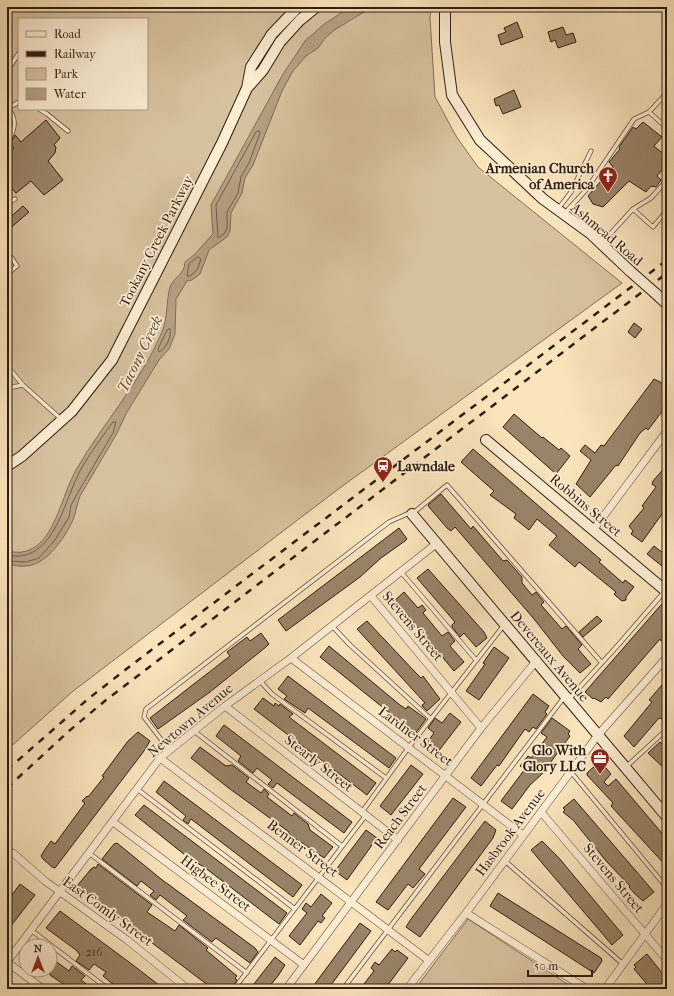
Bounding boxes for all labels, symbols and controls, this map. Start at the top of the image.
legend [18,18,148,110]
text: Road [54,27,81,41]
text: Railway [54,47,96,61]
text: Park [54,67,79,81]
text: Water [53,87,87,101]
place label: Armenian Church of America [485,160,595,193]
church icon: Armenian Church of America [597,165,619,193]
street label: Tookany Creek Parkway [116,172,197,310]
street label: Ashmead Road [566,199,646,270]
water label: Tacony Creek [114,312,166,396]
station icon: Lawndale [372,455,394,483]
place label: Lawndale [397,458,455,475]
street label: Robbins Street [546,470,625,540]
street label: Stevens Street [378,588,447,665]
street label: Devereaux Avenue [507,607,593,705]
street label: Newtown Avenue [144,680,237,761]
street label: Lardner Street [375,703,456,770]
street label: Stearly Street [281,731,356,795]
place label: Glo With Glory LLC [523,742,587,775]
office icon: Glo With Glory LLC [589,747,611,775]
street label: Reach Street [370,780,430,852]
street label: Hasbrook Avenue [472,785,549,879]
street label: Benner Street [264,816,342,881]
street label: Stevens Street [579,840,648,917]
street label: Higbee Street [177,851,254,915]
street label: East Comly Street [59,873,156,950]
north arrow [18,938,58,978]
text: N [34,942,43,955]
house number: 216 [86,945,103,959]
scale bar [528,952,592,978]
text: 50 m [534,959,558,973]

